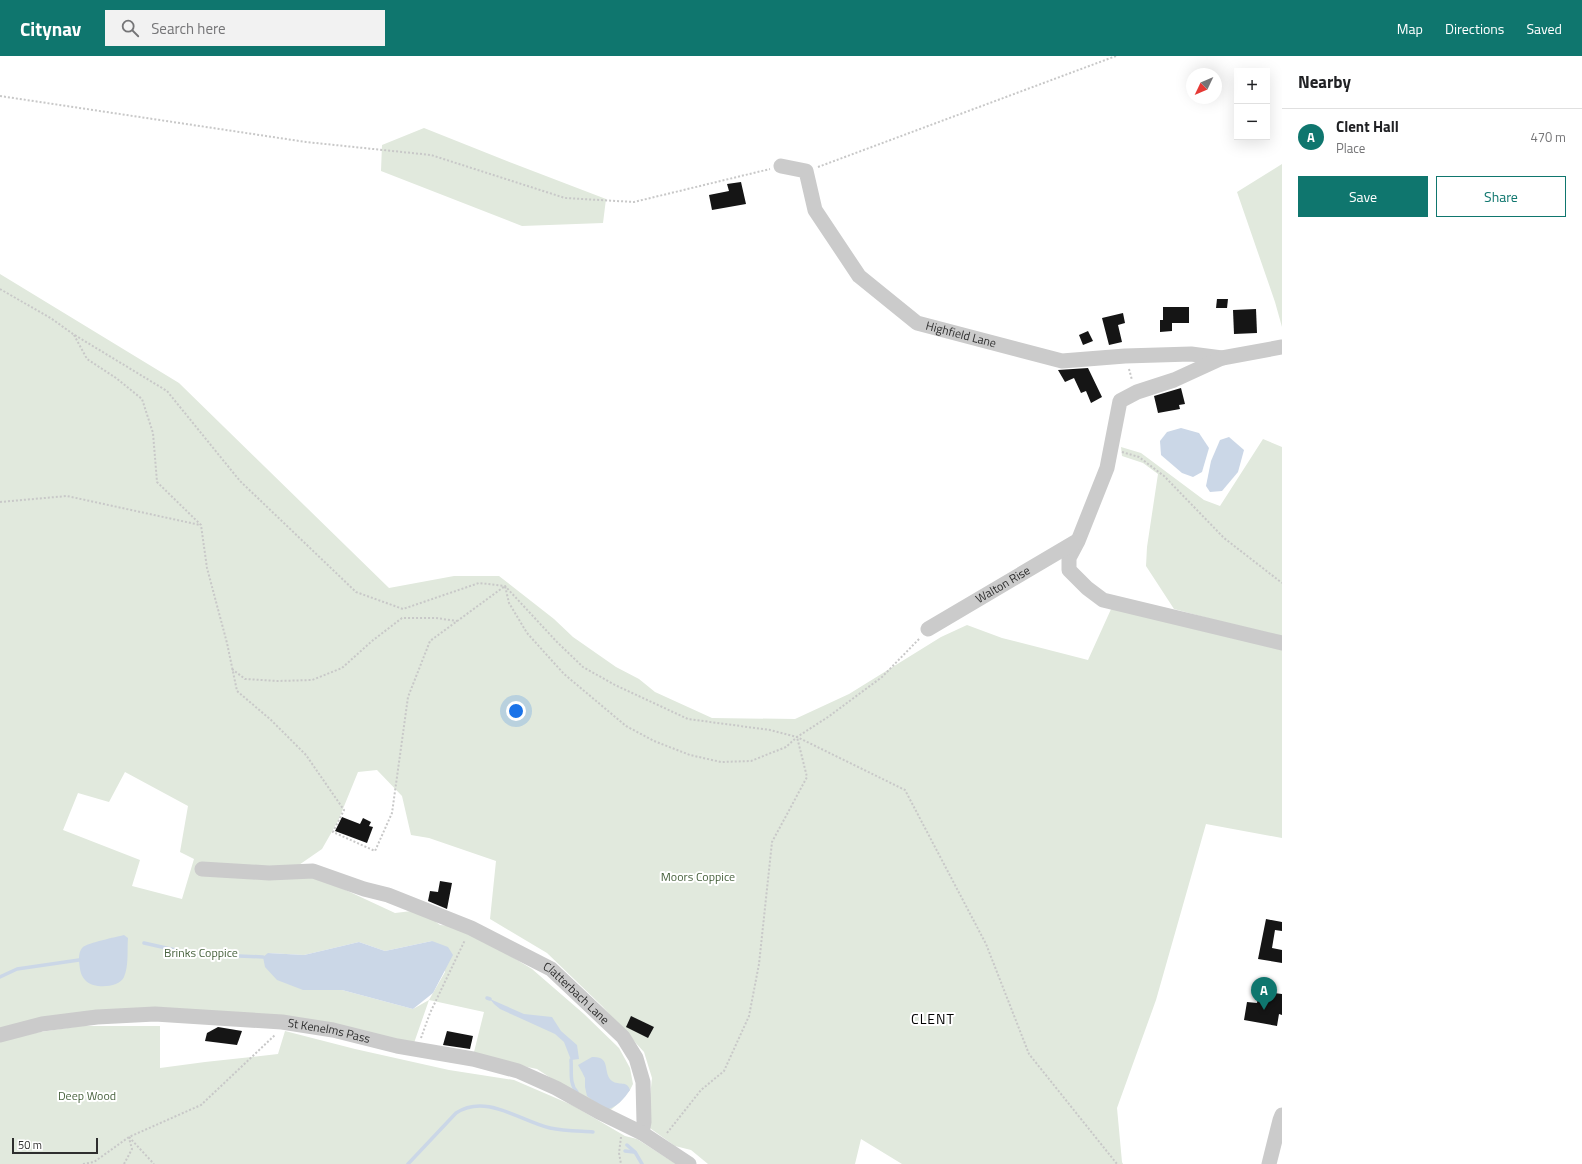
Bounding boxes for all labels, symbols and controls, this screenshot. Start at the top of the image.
search box [105,10,385,46]
text: Citynav [20,14,81,43]
icon: search [119,17,141,39]
text: Search here [151,17,226,40]
text: Map [1397,18,1423,39]
text: Directions [1445,18,1504,39]
text: Saved [1526,18,1562,39]
north arrow [1186,68,1222,104]
map controls [1234,68,1270,140]
button: + [1234,68,1270,104]
text: Nearby [1298,69,1351,95]
button: − [1234,104,1270,140]
text: Clent Hall [1336,115,1399,138]
text: A [1307,127,1315,147]
text: 470 m [1530,127,1566,147]
text: Place [1336,138,1365,158]
button: Save [1298,176,1428,217]
button: Share [1436,176,1566,217]
street label: Highfield Lane [924,316,998,352]
street label: Walton Rise [972,561,1034,608]
your location [506,701,526,721]
park label: Moors Coppice [661,867,735,886]
park label: Brinks Coppice [164,943,238,962]
street label: Clatterbach Lane [540,957,614,1029]
pin: A [1251,977,1277,1010]
district label: CLENT [911,1008,955,1029]
street label: St Kenelms Pass [286,1013,373,1048]
park label: Deep Wood [58,1086,116,1105]
scale bar [12,1136,98,1155]
text: 50 m [18,1137,42,1153]

